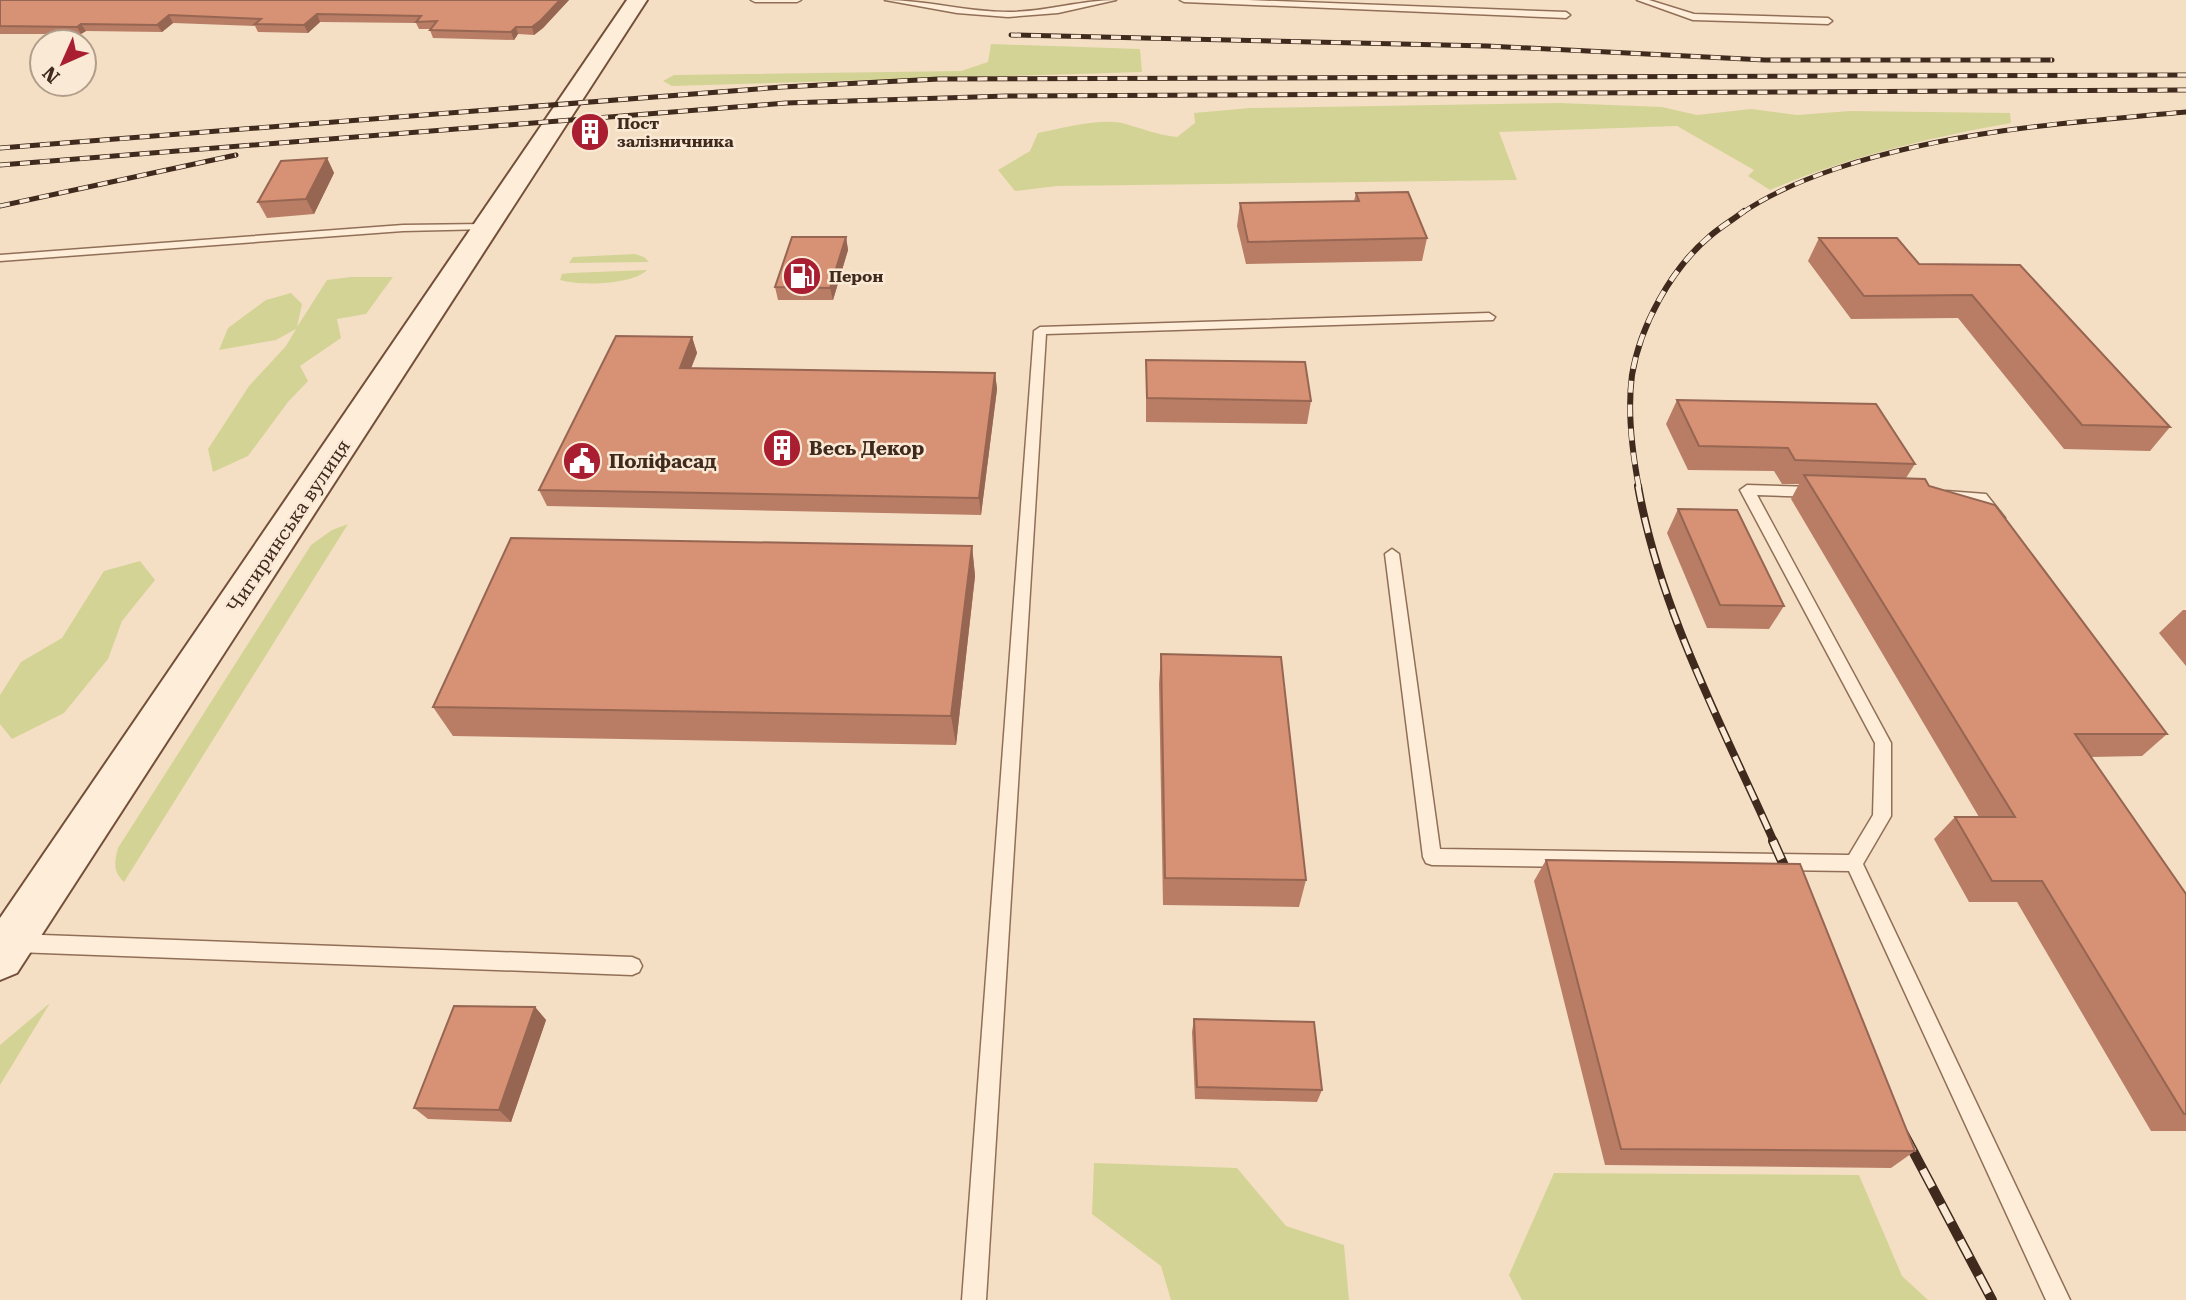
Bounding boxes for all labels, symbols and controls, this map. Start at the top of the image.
north arrow [28,28,98,98]
text: N [38,61,65,88]
building icon: Пост залізничника [569,111,611,153]
place label: Пост залізничника [617,114,734,151]
fuel station icon: Перон [781,255,823,297]
place label: Перон [829,267,883,286]
building icon: Весь Декор [761,427,803,469]
street label: Чигиринська вулиця [222,435,355,617]
place label: Весь Декор [809,437,925,460]
public building icon: Поліфасад [561,440,603,482]
place label: Поліфасад [609,450,716,473]

